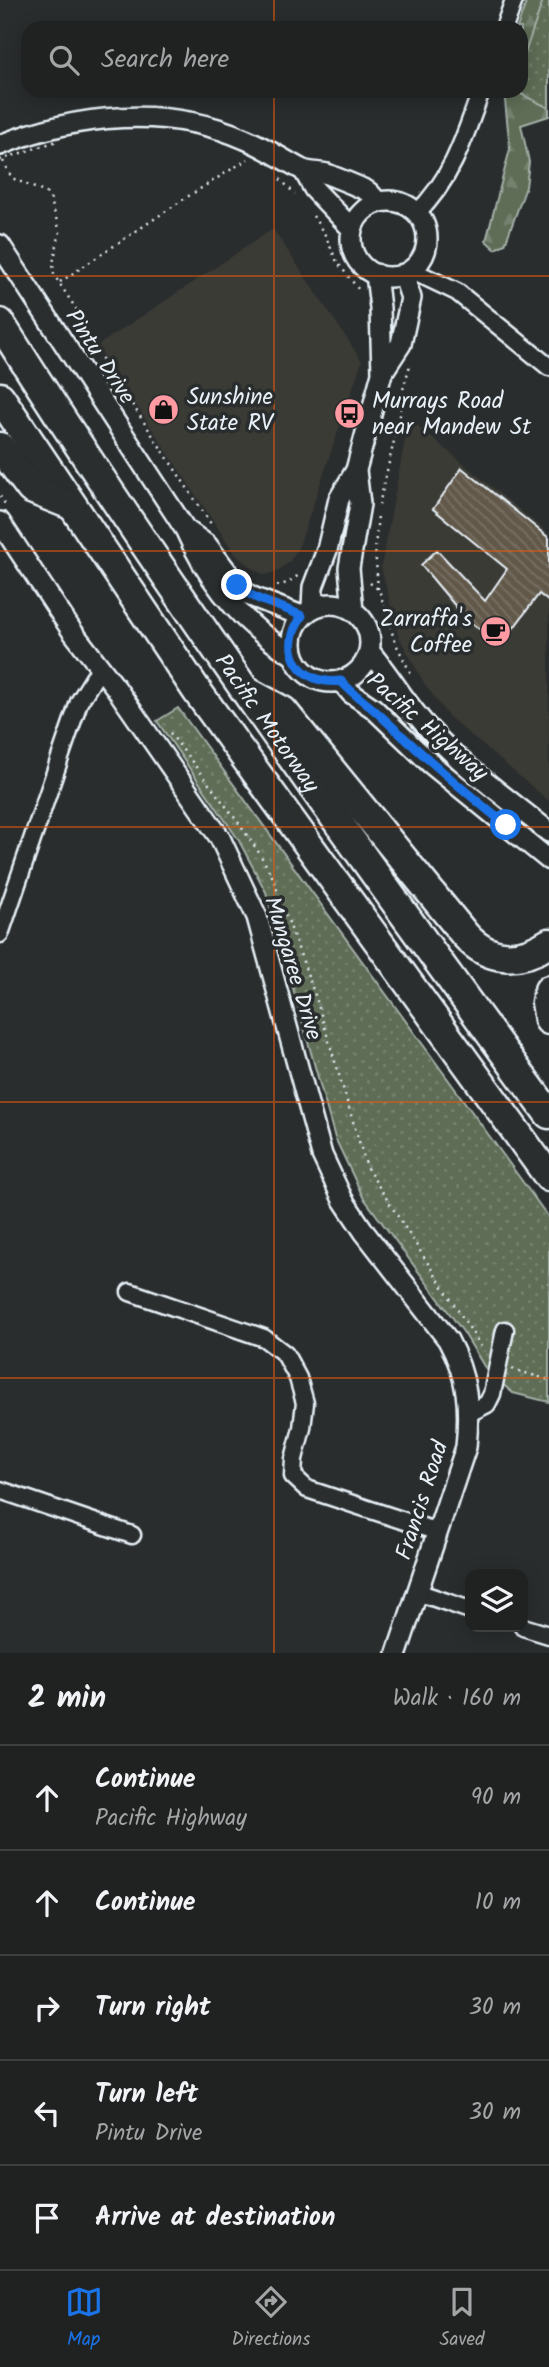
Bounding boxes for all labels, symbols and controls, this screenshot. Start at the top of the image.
search box [21,21,528,98]
text: Search here [101,39,229,81]
icon: search [45,41,83,79]
street label: Pintu Drive [55,302,144,412]
place label: Sunshine State RV [187,380,275,442]
place label: Murrays Road near Mandew St [372,384,532,446]
shop icon: Sunshine State RV [147,392,181,426]
bus stop icon: Murrays Road near Mandew St [332,396,366,430]
route end [221,569,252,600]
place label: Zarraffa's Coffee [380,602,472,664]
cafe icon: Zarraffa's Coffee [478,614,512,648]
street label: Pacific Motorway [204,647,328,801]
street label: Pacific Highway [358,664,496,791]
route start [490,809,521,840]
street label: Mungaree Drive [253,892,331,1045]
street label: Francis Road [387,1436,459,1565]
map controls [465,1569,528,1632]
button: layers [465,1569,528,1632]
text: 2 min [28,1675,106,1723]
text: Walk · 160 m [393,1681,521,1717]
text: Continue [95,1759,196,1801]
icon: ahead [28,1779,66,1817]
text: 90 m [471,1780,521,1816]
text: Pacific Highway [95,1801,247,1837]
text: Continue [95,1882,196,1924]
icon: ahead [28,1884,66,1922]
text: 10 m [475,1885,521,1921]
text: Turn right [95,1987,211,2029]
icon: right [28,1989,66,2027]
text: 30 m [469,1990,521,2026]
text: Turn left [95,2074,198,2116]
icon: left [28,2094,66,2132]
text: 30 m [469,2095,521,2131]
text: Pintu Drive [95,2116,202,2152]
text: Arrive at destination [95,2197,335,2239]
icon: arrive [28,2199,66,2237]
tab: Map [65,2283,103,2355]
tab: Directions [232,2283,310,2355]
tab: Saved [439,2283,484,2355]

